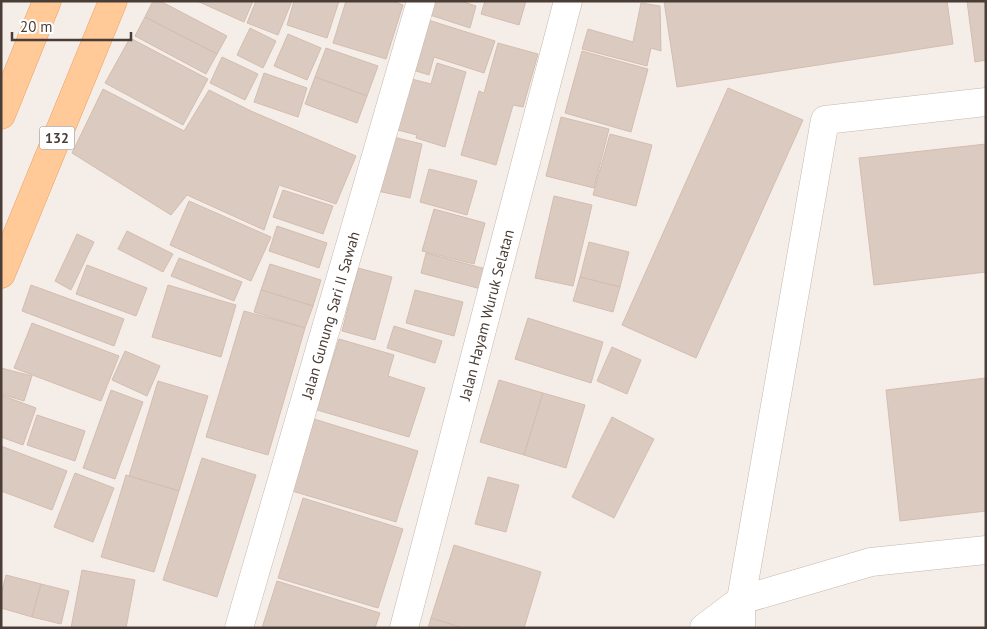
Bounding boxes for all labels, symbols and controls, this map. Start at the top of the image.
scale bar [12,10,131,42]
text: 20 m [20,17,53,36]
road number: 132 [40,126,74,150]
street label: Jalan Hayam Wuruk Selatan [454,227,517,403]
street label: Jalan Gunung Sari II Sawah [296,229,363,402]

